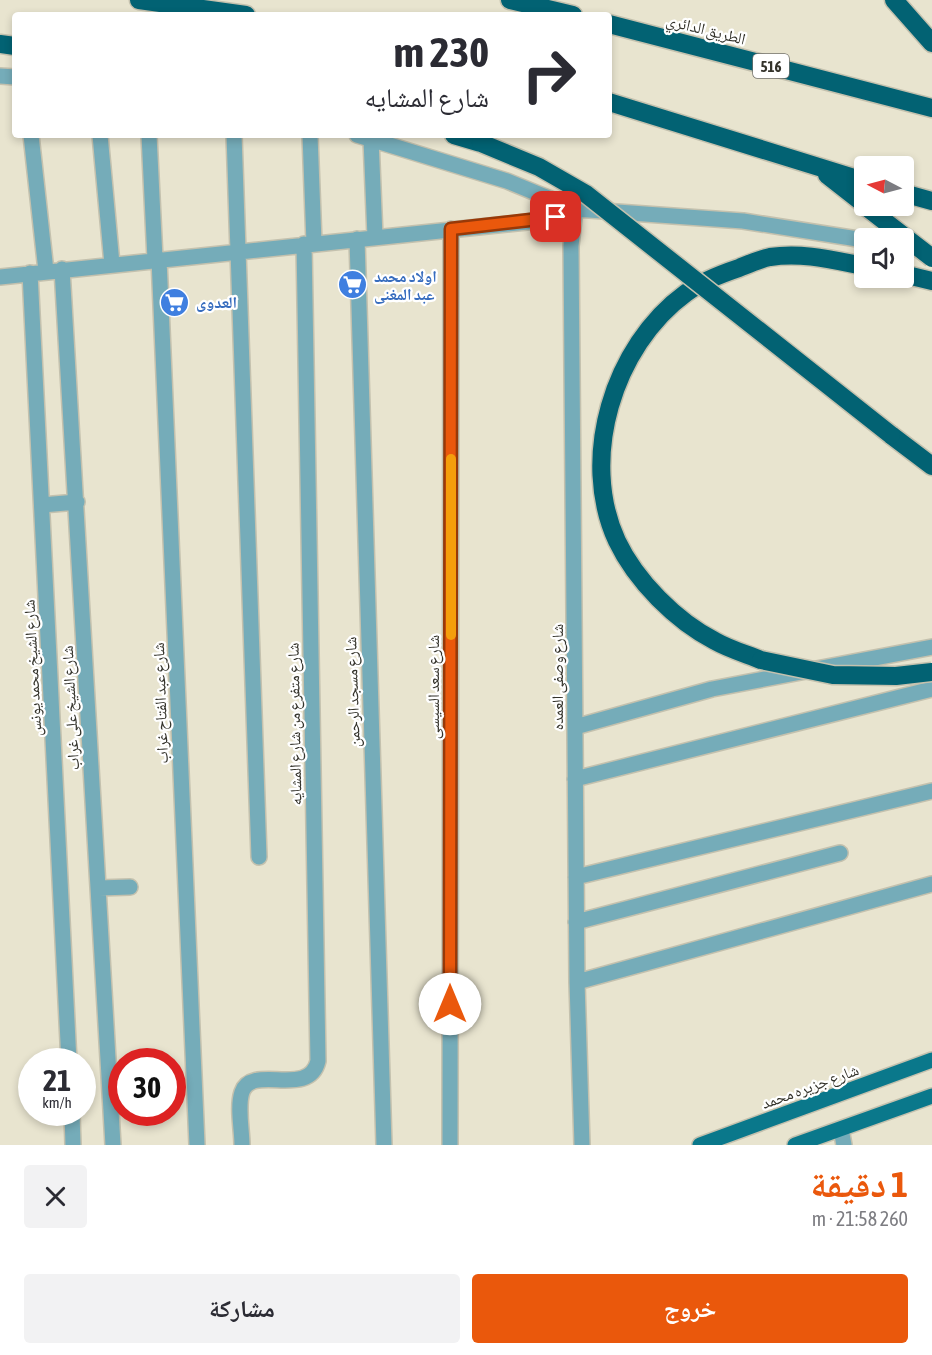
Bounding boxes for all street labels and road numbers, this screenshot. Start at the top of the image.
street label: الطريق الدائري [664,10,747,51]
road number: 516 [753,54,789,78]
street label: شارع الشيخ محمد يونس [19,599,47,737]
street label: شارع وصفى العمده [548,624,568,730]
street label: شارع سعد السيسى [424,635,444,739]
street label: شارع مسجد الرحمن [341,636,365,748]
street label: شارع عبد الفتاح غراب [149,642,173,764]
street label: شارع متفرع من شارع المشايه [284,642,306,806]
street label: شارع الشيخ على غراب [58,645,84,771]
street label: شارع جزيره محمد [759,1060,862,1114]

